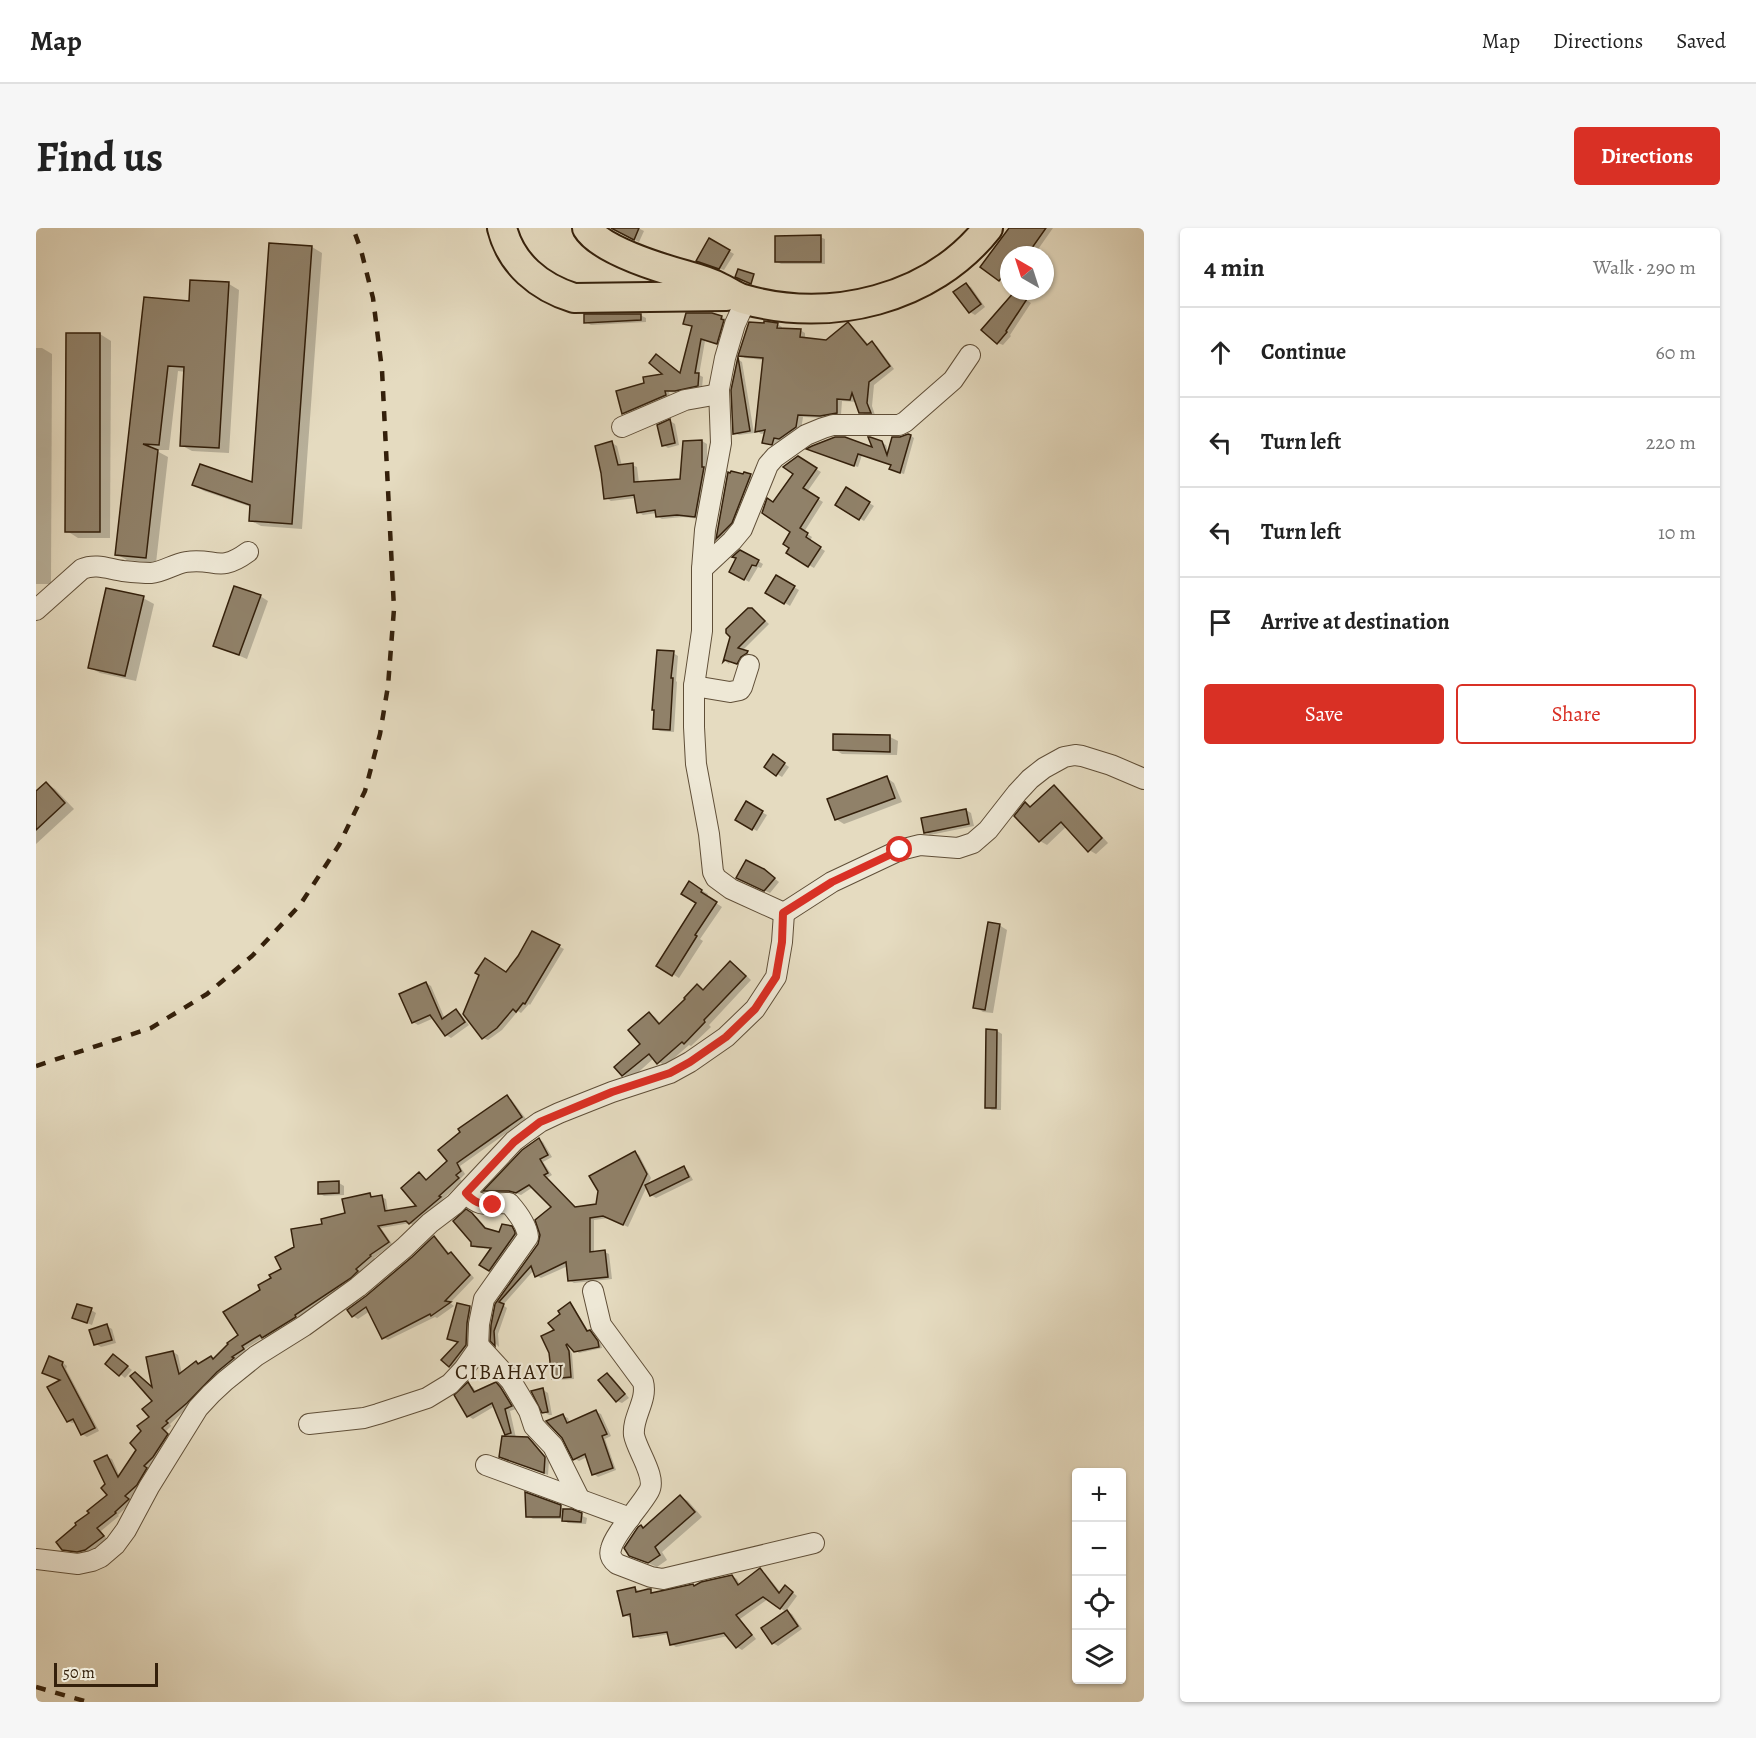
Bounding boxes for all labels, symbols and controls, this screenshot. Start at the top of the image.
text: Map [30,22,82,60]
text: Map [1482,27,1520,55]
text: Directions [1553,27,1643,55]
text: Saved [1676,27,1726,55]
button: Directions [1574,127,1720,185]
text: Find us [36,128,163,185]
north arrow [1000,246,1054,300]
text: 4 min [1204,250,1265,285]
text: Walk · 290 m [1593,254,1696,281]
icon: ahead [1204,336,1237,369]
text: Continue [1261,337,1346,367]
text: 60 m [1656,339,1696,366]
icon: left [1204,426,1237,459]
text: Turn left [1261,427,1341,457]
text: 220 m [1646,429,1696,456]
icon: left [1204,516,1237,549]
text: Turn left [1261,517,1341,547]
text: 10 m [1658,519,1696,546]
icon: arrive [1204,606,1237,639]
text: Arrive at destination [1261,607,1450,637]
button: Save [1204,684,1444,744]
button: Share [1456,684,1696,744]
route start [886,836,912,862]
route end [479,1191,505,1217]
district label: CIBAHAYU [455,1358,565,1386]
map controls [1072,1468,1126,1684]
button: + [1072,1468,1126,1522]
button: − [1072,1522,1126,1576]
button: locate [1072,1576,1126,1630]
button: layers [1072,1630,1126,1684]
scale bar [54,1660,158,1688]
text: 50 m [63,1662,95,1684]

